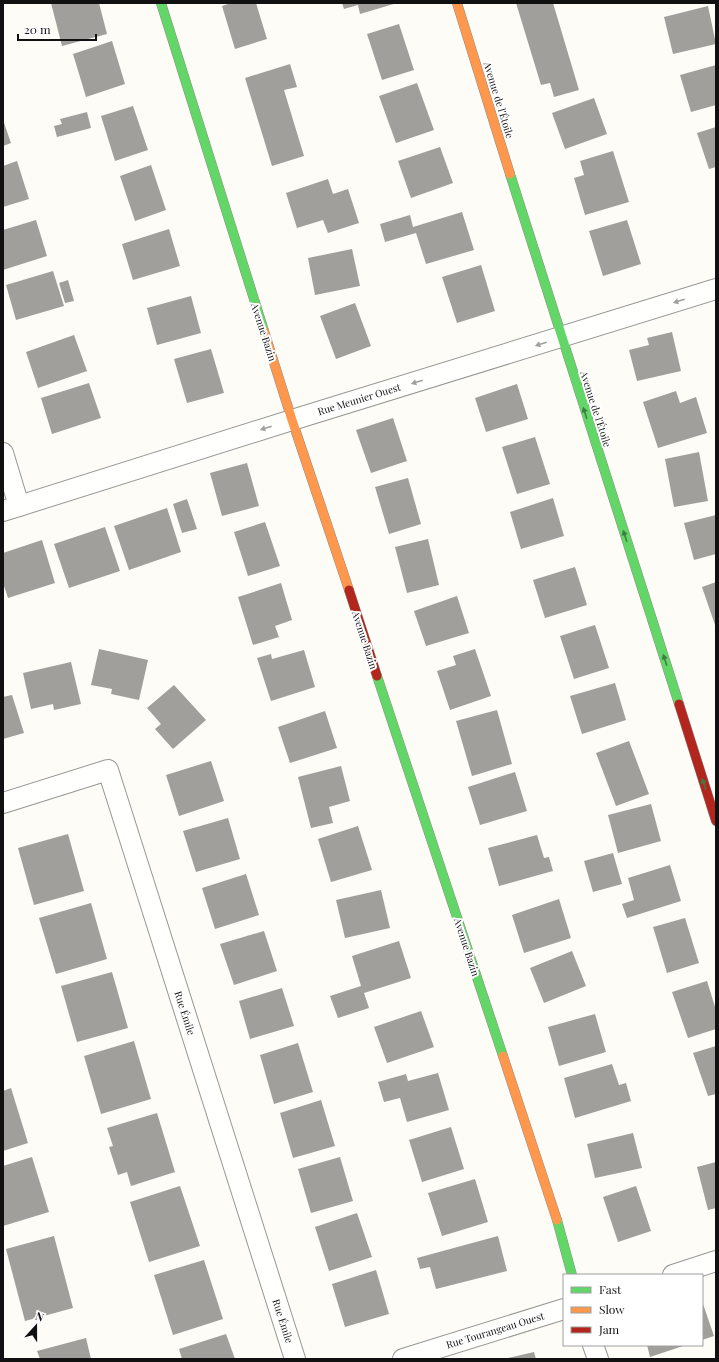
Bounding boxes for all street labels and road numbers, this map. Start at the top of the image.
street label: Avenue de l'Étoile [480,59,517,140]
street label: Avenue Bazin [248,300,280,363]
street label: Avenue de l'Étoile [577,368,615,449]
street label: Rue Meunier Ouest [316,380,403,418]
street label: Avenue Bazin [349,608,381,671]
street label: Avenue Bazin [451,915,483,978]
street label: Rue Émile [171,989,199,1037]
street label: Rue Émile [269,1297,297,1345]
street label: Rue Tourangeau Ouest [444,1308,546,1352]

